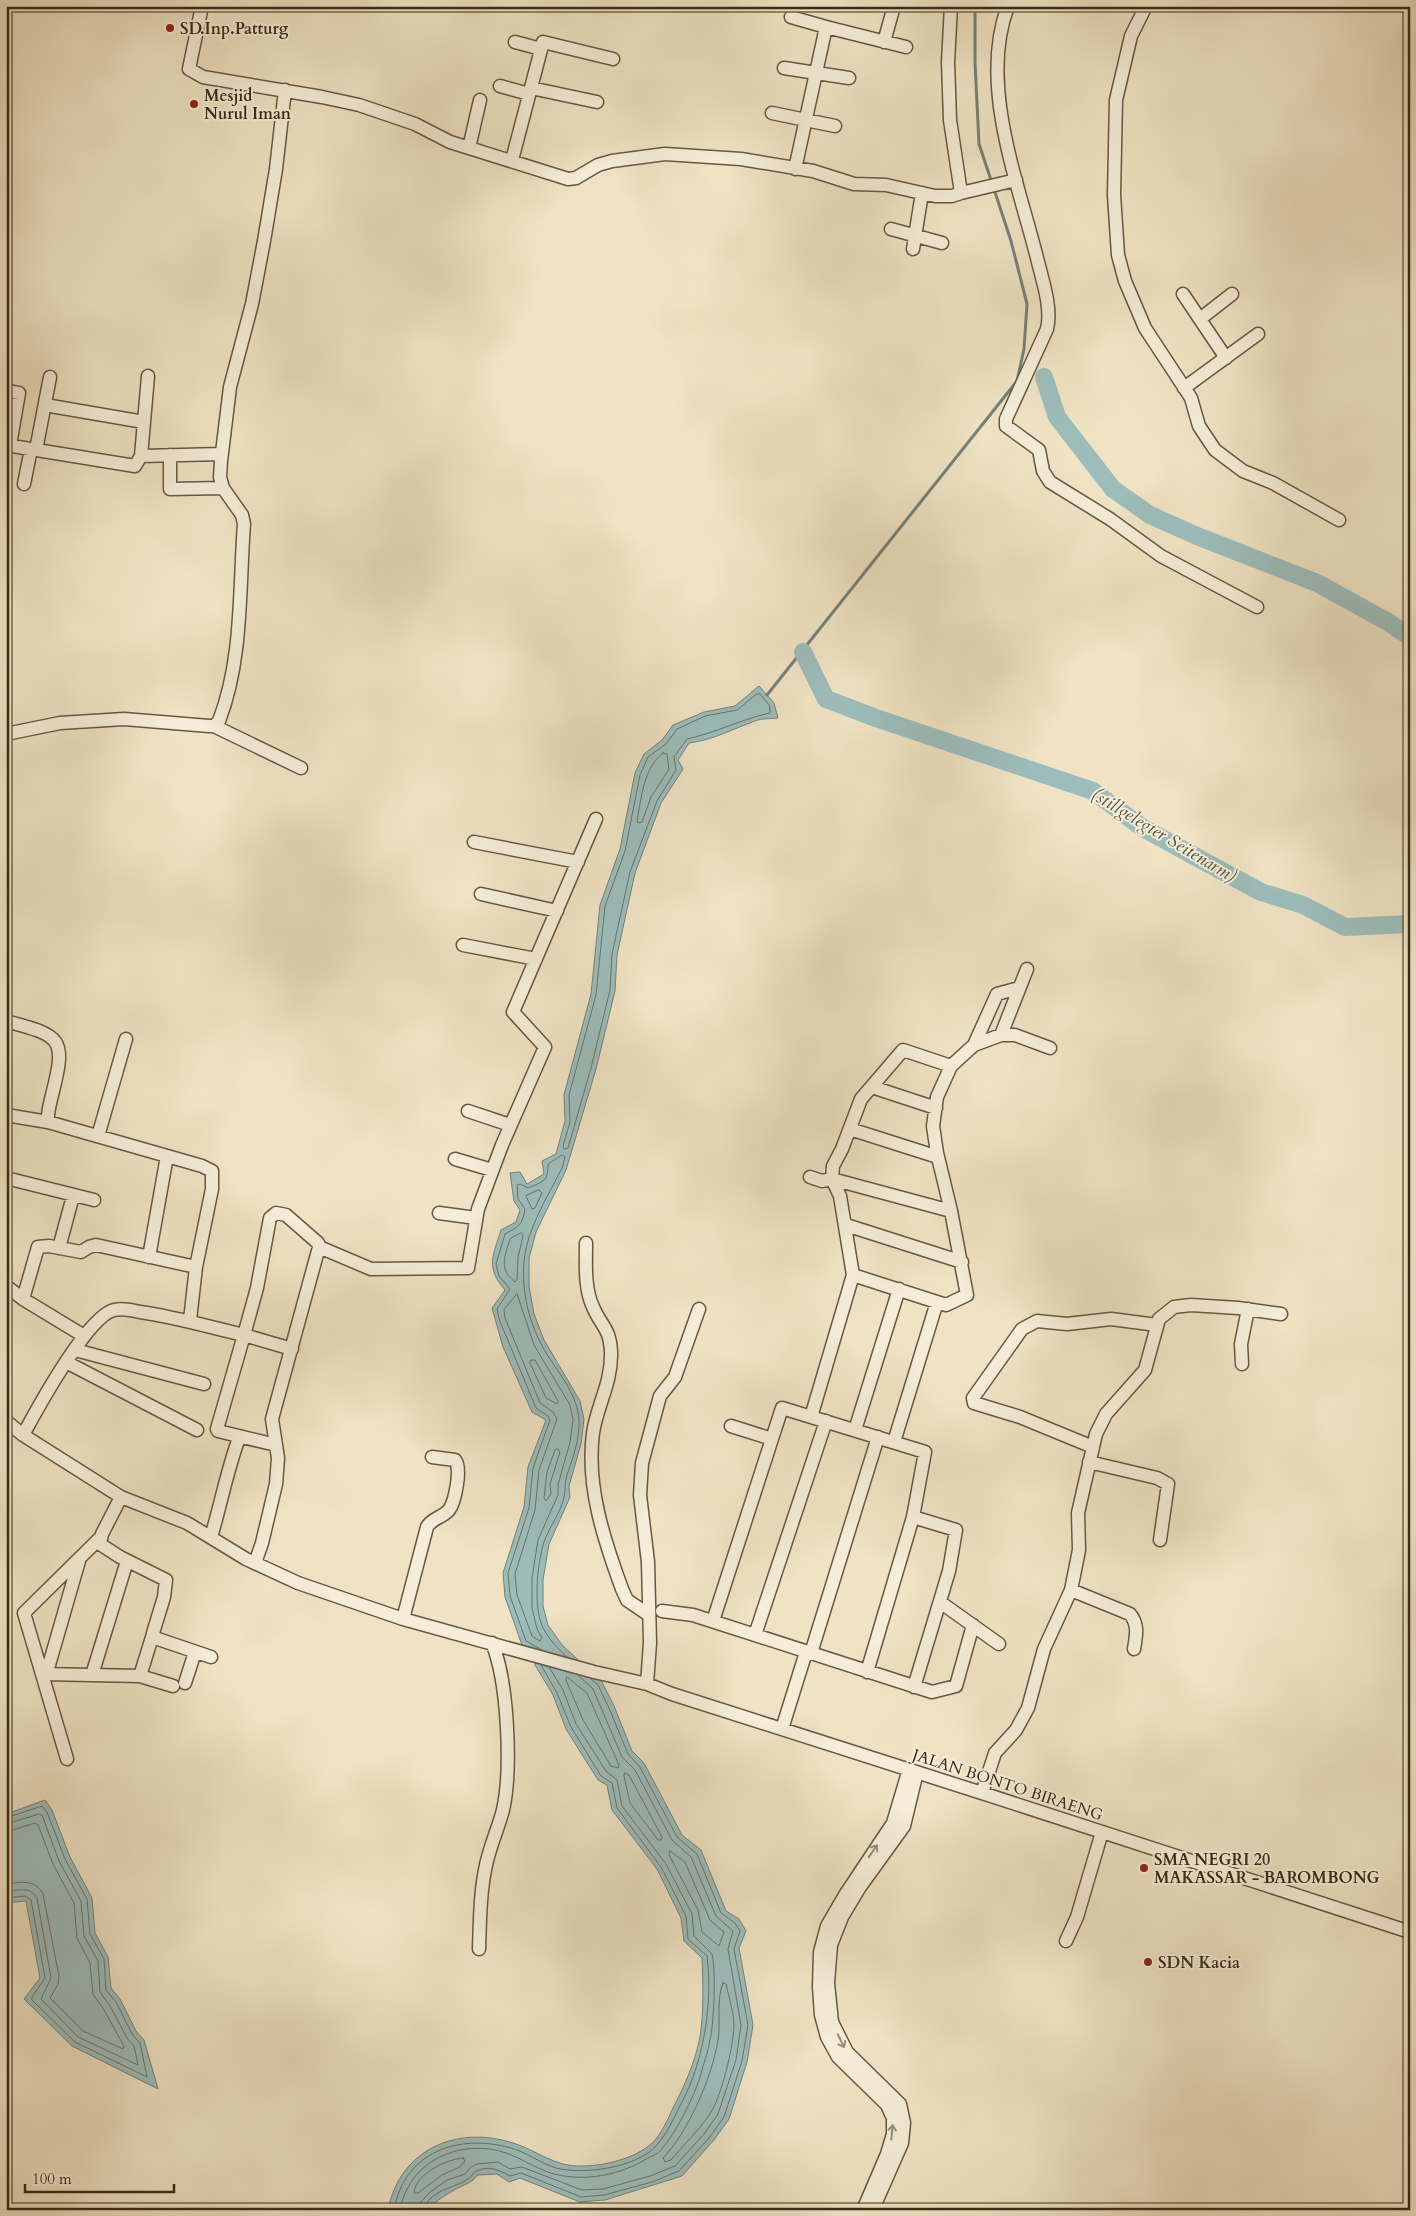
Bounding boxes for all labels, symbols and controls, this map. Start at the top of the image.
place label: SD.Inp.Patturg [180,18,289,40]
marker: SD.Inp.Patturg [164,22,176,34]
place label: Mesjid Nurul Iman [204,85,292,125]
marker: Mesjid Nurul Iman [188,98,200,110]
water label: (stillgelegter Seitenarm) [1087,782,1241,889]
street label: JALAN BONTO BIRAENG [908,1743,1106,1826]
one-way arrow [868,1845,878,1859]
place label: SMA NEGRI 20 MAKASSAR - BAROMBONG [1154,1849,1380,1889]
marker: SMA NEGRI 20 MAKASSAR - BAROMBONG [1138,1862,1150,1874]
place label: SDN Kacia [1158,1952,1240,1974]
marker: SDN Kacia [1142,1956,1154,1968]
one-way arrow [836,2033,846,2048]
one-way arrow [887,2124,897,2140]
scale bar [25,2161,174,2193]
text: 100 m [32,2169,72,2189]

